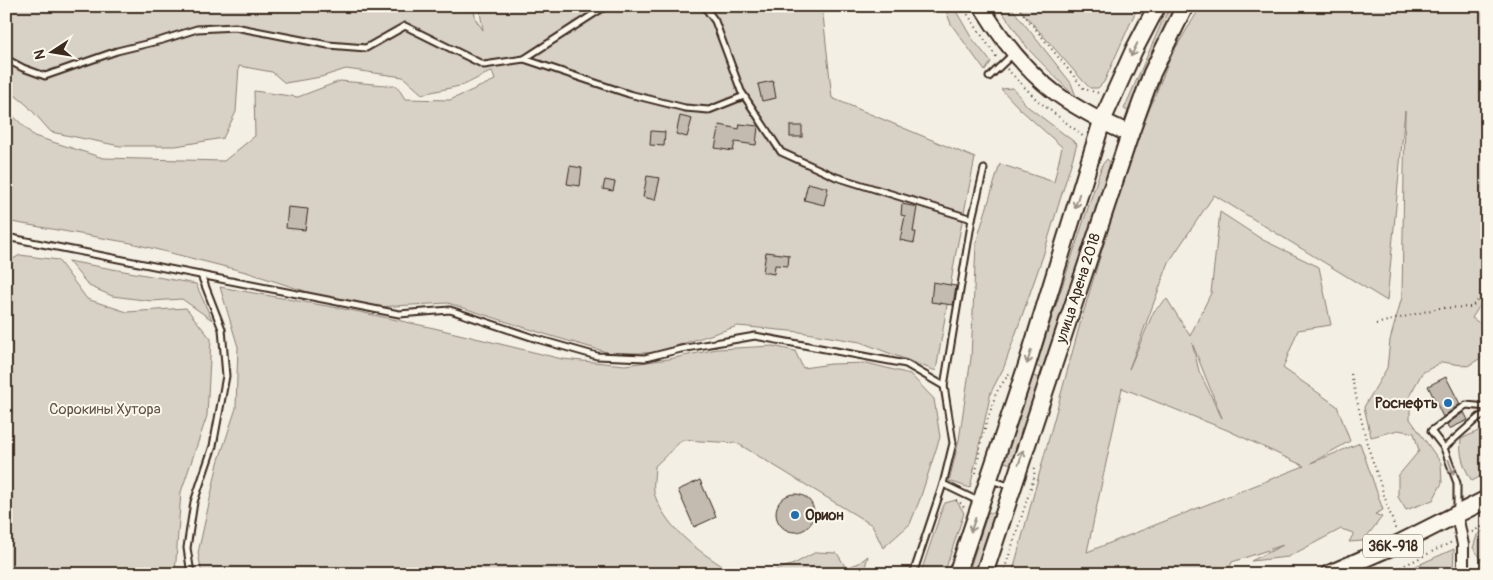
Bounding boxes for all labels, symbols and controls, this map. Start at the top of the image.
north arrow [28,28,78,78]
one-way arrow [1129,42,1139,57]
text: N [30,48,49,61]
one-way arrow [1072,193,1082,209]
street label: улица Арена 2018 [1051,230,1105,347]
one-way arrow [1024,348,1034,364]
place label: Роснефть [1375,394,1438,413]
marker: Роснефть [1442,397,1454,409]
park label: Сорокины Хутора [49,400,161,419]
one-way arrow [1017,450,1027,466]
one-way arrow [1447,459,1456,474]
place label: Орион [805,506,844,525]
marker: Орион [789,509,801,521]
one-way arrow [968,517,977,533]
road number: 36К-918 [1363,534,1423,558]

